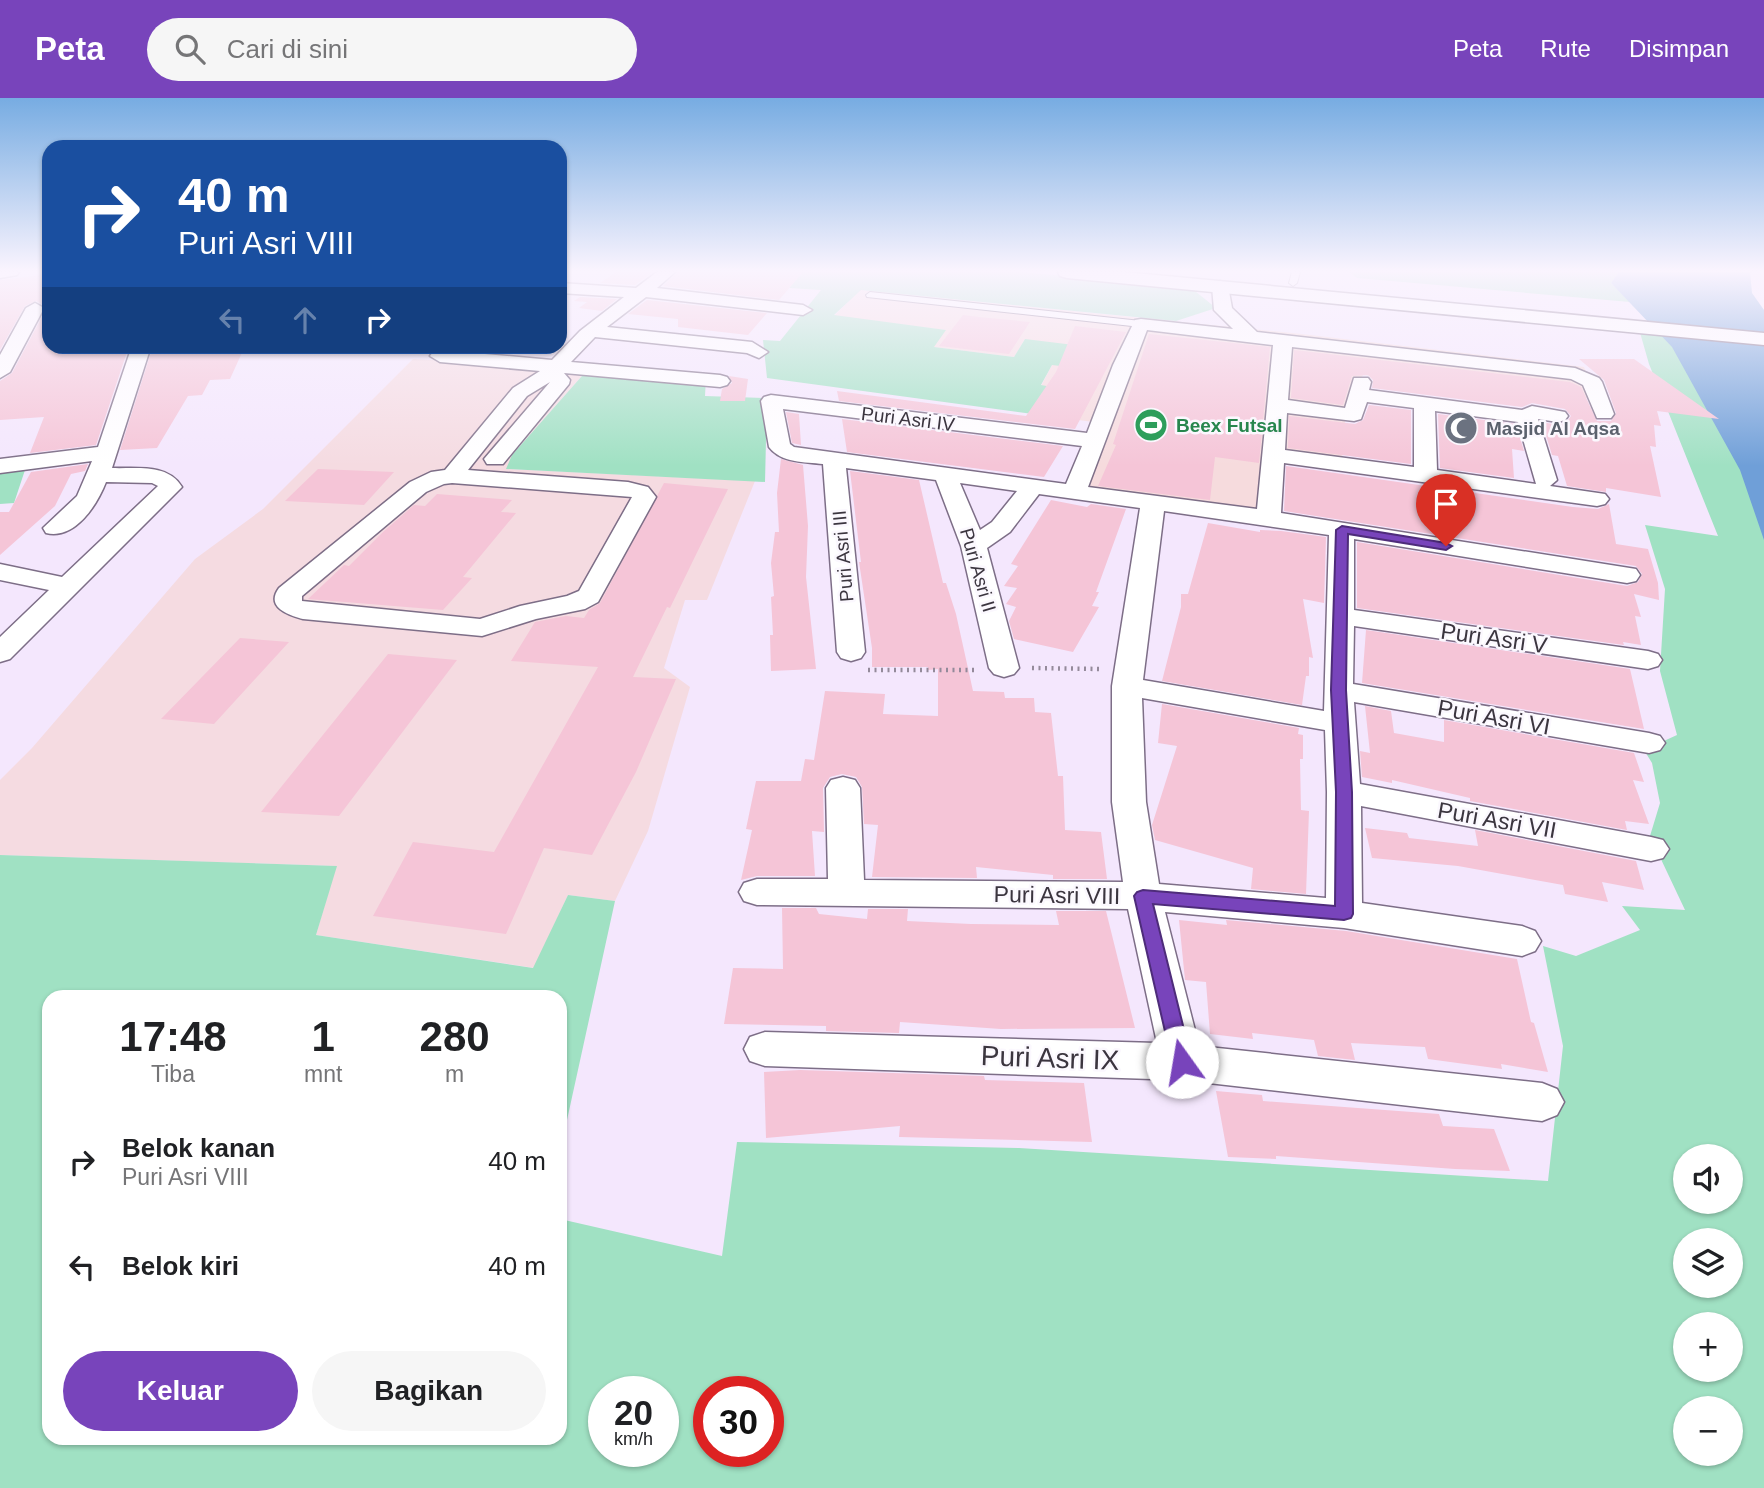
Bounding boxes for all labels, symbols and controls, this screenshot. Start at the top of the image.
search box [147,18,637,81]
text: Peta [35,30,105,67]
icon: search [171,30,209,68]
text: Cari di sini [227,34,348,64]
text: Peta [1453,35,1502,62]
text: Rute [1540,35,1591,62]
text: Disimpan [1629,35,1729,62]
icon: right [63,168,154,259]
text: 40 m [178,168,290,222]
text: Puri Asri VIII [178,225,354,261]
icon: left [213,301,251,339]
icon: ahead [286,301,324,339]
icon: right [359,301,397,339]
street label: Puri Asri IV [860,403,956,435]
sports icon: Beex Futsal [1132,406,1170,444]
mosque icon: Masjid Al Aqsa [1442,409,1480,447]
place label: Beex Futsal [1176,415,1283,436]
place label: Masjid Al Aqsa [1486,418,1620,439]
pin [1416,474,1476,546]
icon: arrive [1427,485,1465,523]
street label: Puri Asri III [829,509,857,603]
street label: Puri Asri II [956,525,1000,615]
street label: Puri Asri V [1439,618,1550,658]
street label: Puri Asri VI [1436,694,1552,740]
street label: Puri Asri VII [1436,797,1558,843]
street label: Puri Asri VIII [994,881,1120,909]
text: 17:48 [119,1013,227,1060]
text: 1 [311,1013,335,1060]
text: 280 [420,1013,490,1060]
position arrow [1145,1025,1219,1099]
street label: Puri Asri IX [980,1040,1120,1076]
text: Tiba [151,1061,195,1087]
text: mnt [304,1061,342,1087]
text: m [445,1061,464,1087]
text: Belok kanan [122,1133,275,1163]
icon: right [63,1143,101,1181]
map controls [1673,1144,1743,1466]
button: sound [1673,1144,1743,1214]
text: 40 m [488,1146,546,1176]
text: Puri Asri VIII [122,1164,249,1190]
button: layers [1673,1228,1743,1298]
icon: left [63,1248,101,1286]
text: Belok kiri [122,1251,239,1281]
text: 40 m [488,1251,546,1281]
button: + [1673,1312,1743,1382]
button: Keluar [63,1351,298,1431]
button: Bagikan [312,1351,546,1431]
speed limit sign: 30 [693,1376,784,1467]
text: 20 [614,1393,653,1432]
button: − [1673,1396,1743,1466]
text: km/h [614,1429,653,1449]

